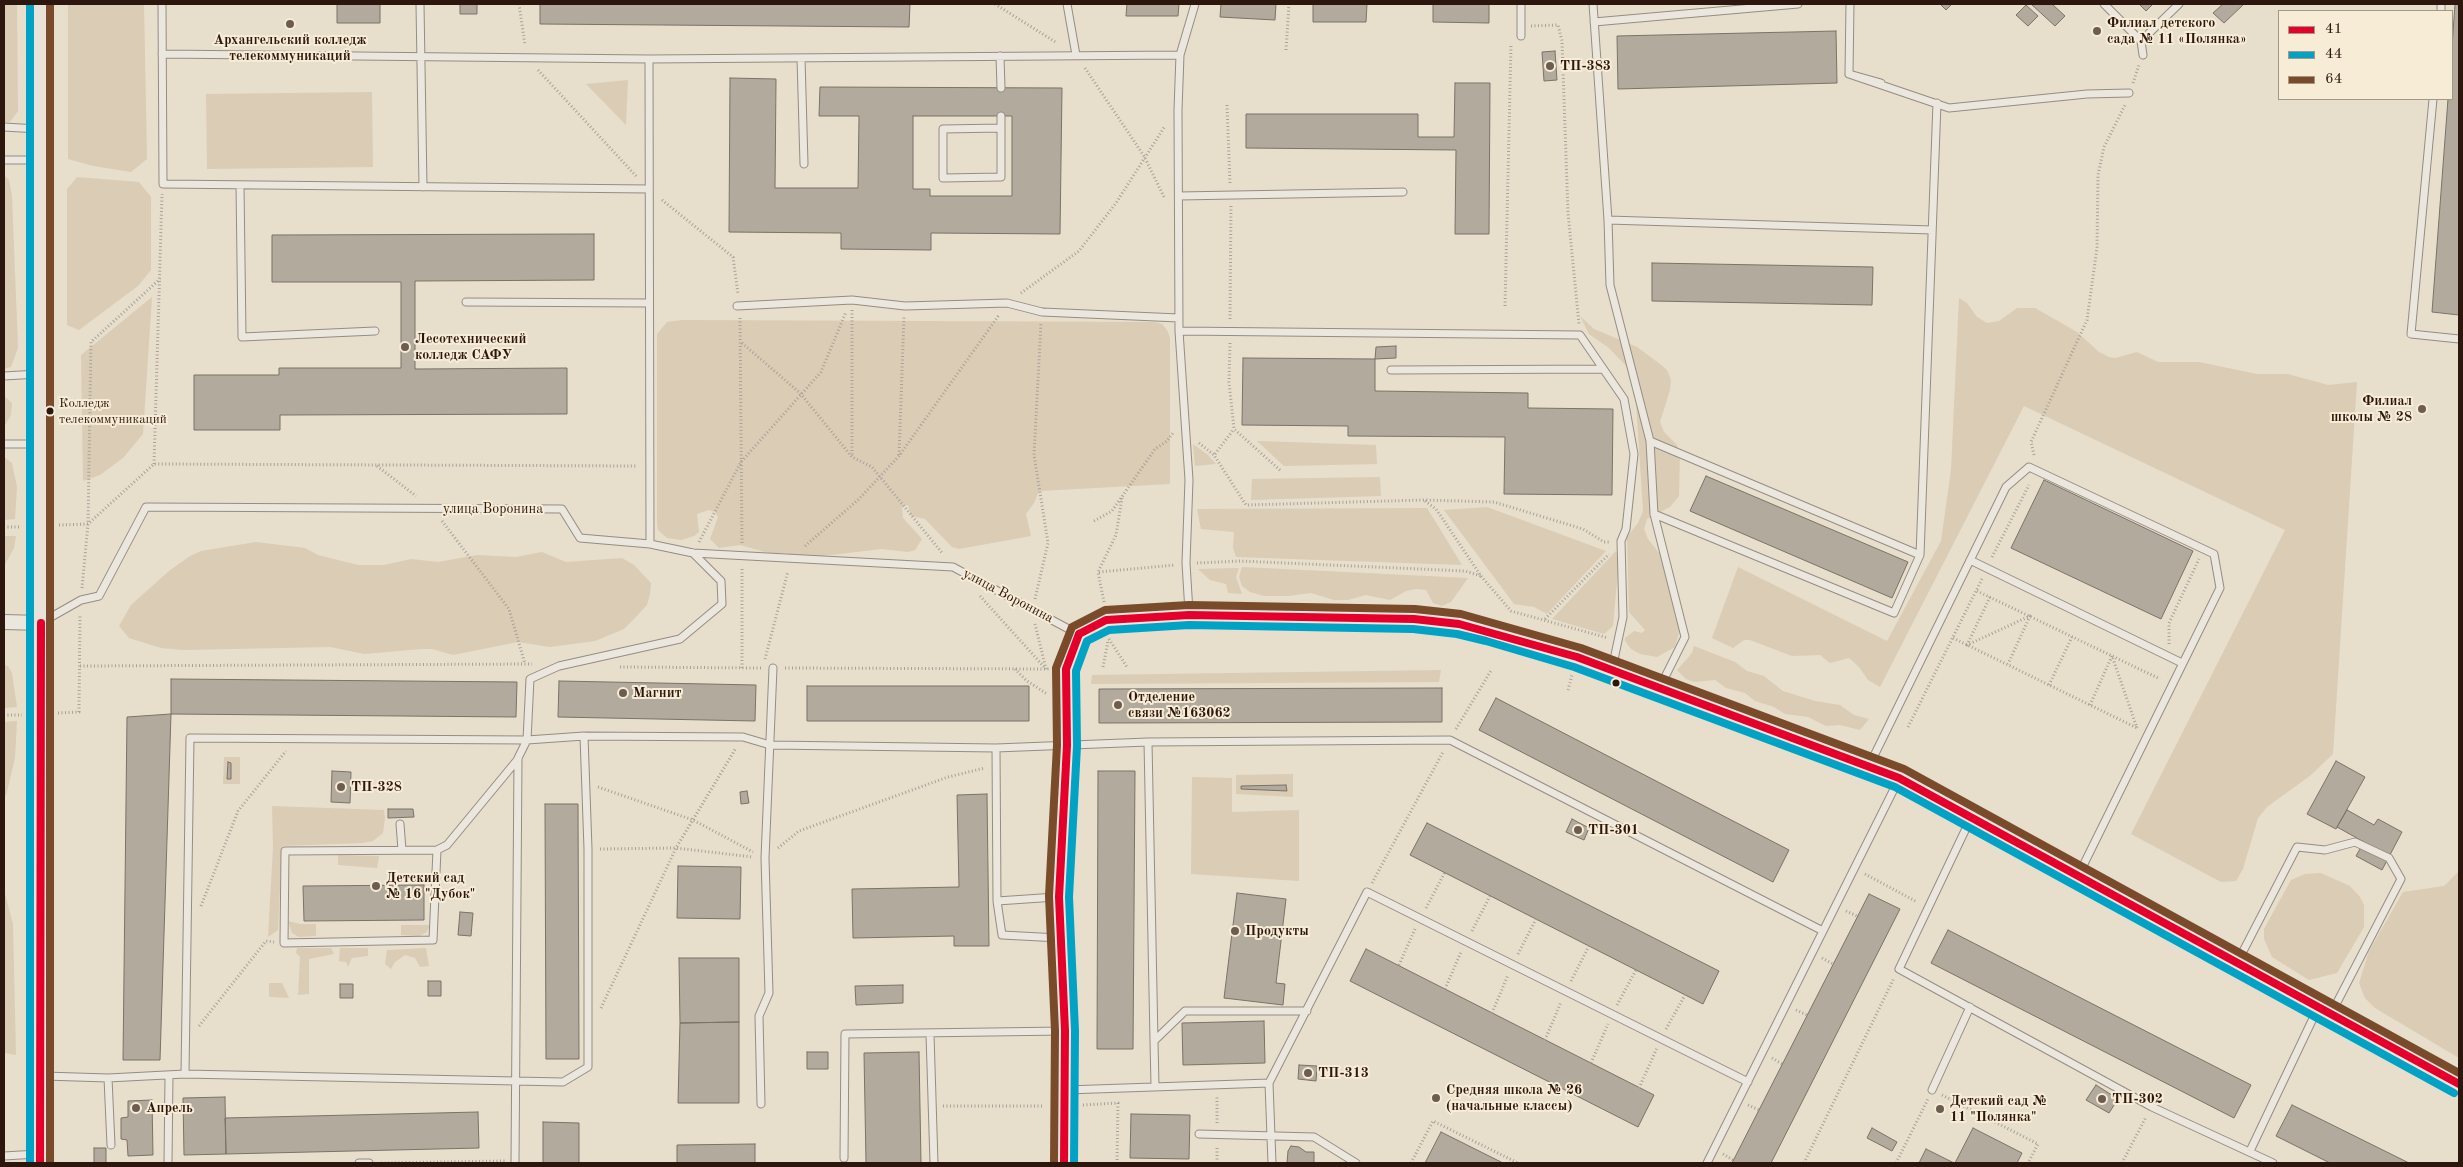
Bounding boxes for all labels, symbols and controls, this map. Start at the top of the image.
legend [2278,10,2453,100]
place label: Филиал детского сада № 11 «Полянка» [2107,15,2247,48]
marker: Архангельский колледж телекоммуникаций [284,18,296,30]
text: 41 [2325,22,2342,37]
marker: Филиал детского сада № 11 «Полянка» [2091,25,2103,37]
place label: Архангельский колледж телекоммуникаций [213,32,367,64]
text: 44 [2325,47,2342,62]
place label: ТП-383 [1560,58,1611,74]
marker: ТП-383 [1544,60,1556,72]
text: 64 [2325,72,2342,87]
place label: Лесотехнический колледж САФУ [415,331,527,364]
marker: Лесотехнический колледж САФУ [399,341,411,353]
place label: Филиал школы № 28 [2331,393,2412,426]
place label: Колледж телекоммуникаций [59,396,167,427]
marker: Филиал школы № 28 [2416,403,2428,415]
marker: Колледж телекоммуникаций [45,406,55,416]
street label: улица Воронина [443,501,543,517]
street label: улица Воронина [960,565,1056,627]
unlabelled marker [1611,678,1621,688]
place label: Магнит [633,685,681,701]
marker: Магнит [617,687,629,699]
place label: Отделение связи №163062 [1128,689,1231,722]
marker: Отделение связи №163062 [1112,699,1124,711]
place label: ТП-328 [351,779,402,795]
marker: ТП-328 [335,781,347,793]
place label: ТП-301 [1588,822,1639,838]
marker: ТП-301 [1572,824,1584,836]
place label: Детский сад № 16 "Дубок" [386,870,475,902]
marker: Детский сад № 16 "Дубок" [370,880,382,892]
place label: Продукты [1245,923,1309,939]
marker: Продукты [1229,925,1241,937]
place label: ТП-313 [1318,1065,1369,1081]
marker: ТП-313 [1302,1067,1314,1079]
place label: Средняя школа № 26 (начальные классы) [1446,1082,1582,1114]
place label: ТП-302 [2112,1091,2163,1107]
marker: Средняя школа № 26 (начальные классы) [1430,1092,1442,1104]
place label: Детский сад № 11 "Полянка" [1950,1093,2047,1126]
marker: ТП-302 [2096,1093,2108,1105]
place label: Апрель [146,1100,193,1116]
marker: Апрель [130,1102,142,1114]
marker: Детский сад № 11 "Полянка" [1934,1103,1946,1115]

